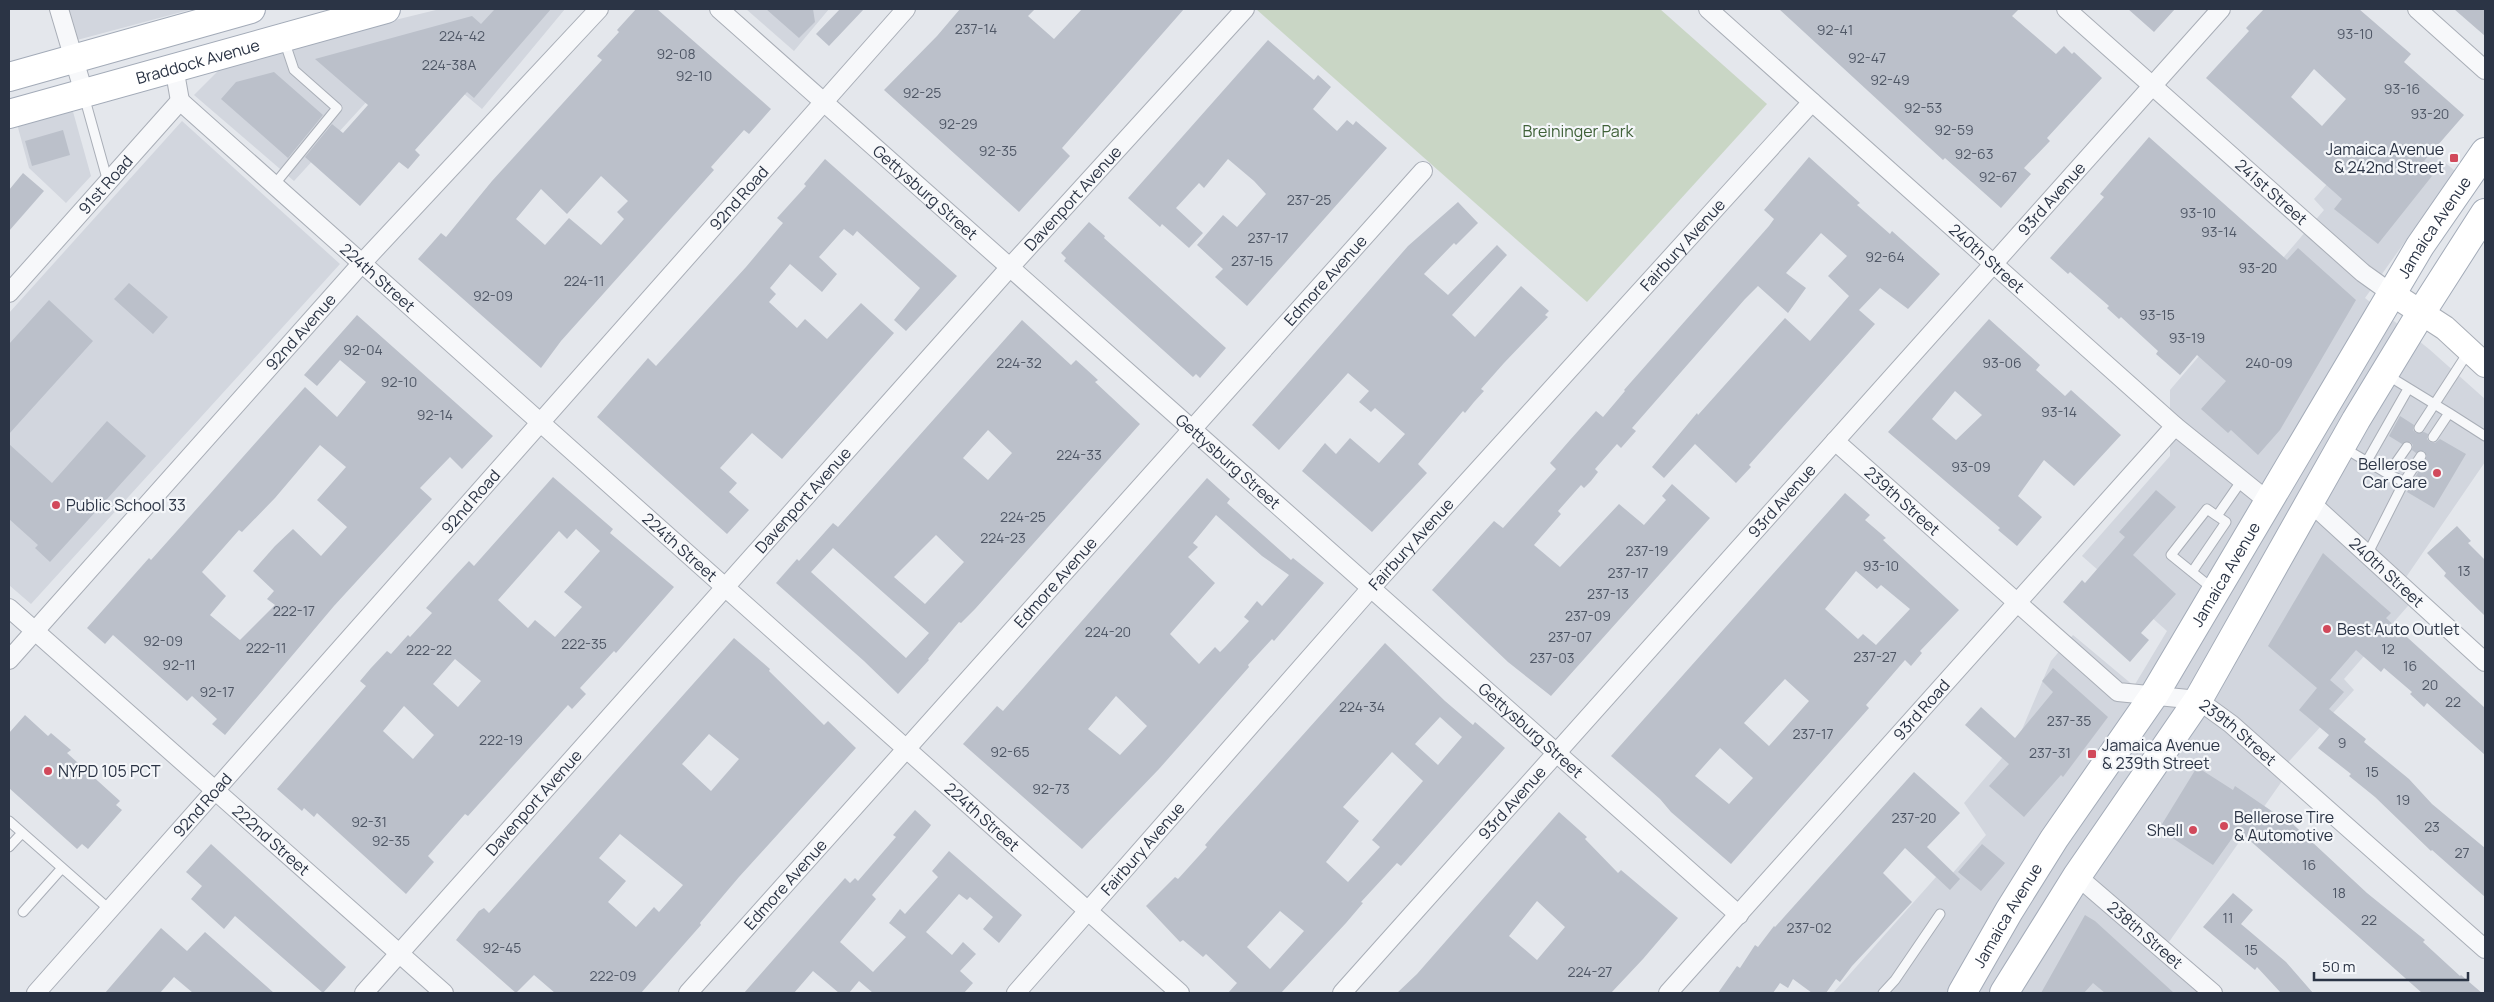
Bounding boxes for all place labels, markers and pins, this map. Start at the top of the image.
place label: Jamaica Avenue & 242nd Street [2326,138,2444,178]
marker: Jamaica Avenue & 242nd Street [2448,152,2460,164]
place label: Bellerose Car Care [2358,453,2427,493]
marker: Bellerose Car Care [2431,467,2443,479]
place label: Public School 33 [66,494,186,516]
marker: Public School 33 [50,499,62,511]
place label: Best Auto Outlet [2337,618,2460,640]
marker: Best Auto Outlet [2321,623,2333,635]
place label: Jamaica Avenue & 239th Street [2102,734,2220,774]
marker: Jamaica Avenue & 239th Street [2086,748,2098,760]
place label: NYPD 105 PCT [58,760,161,782]
marker: NYPD 105 PCT [42,765,54,777]
place label: Bellerose Tire & Automotive [2234,806,2334,846]
place label: Shell [2147,819,2183,841]
marker: Bellerose Tire & Automotive [2218,820,2230,832]
marker: Shell [2187,824,2199,836]

